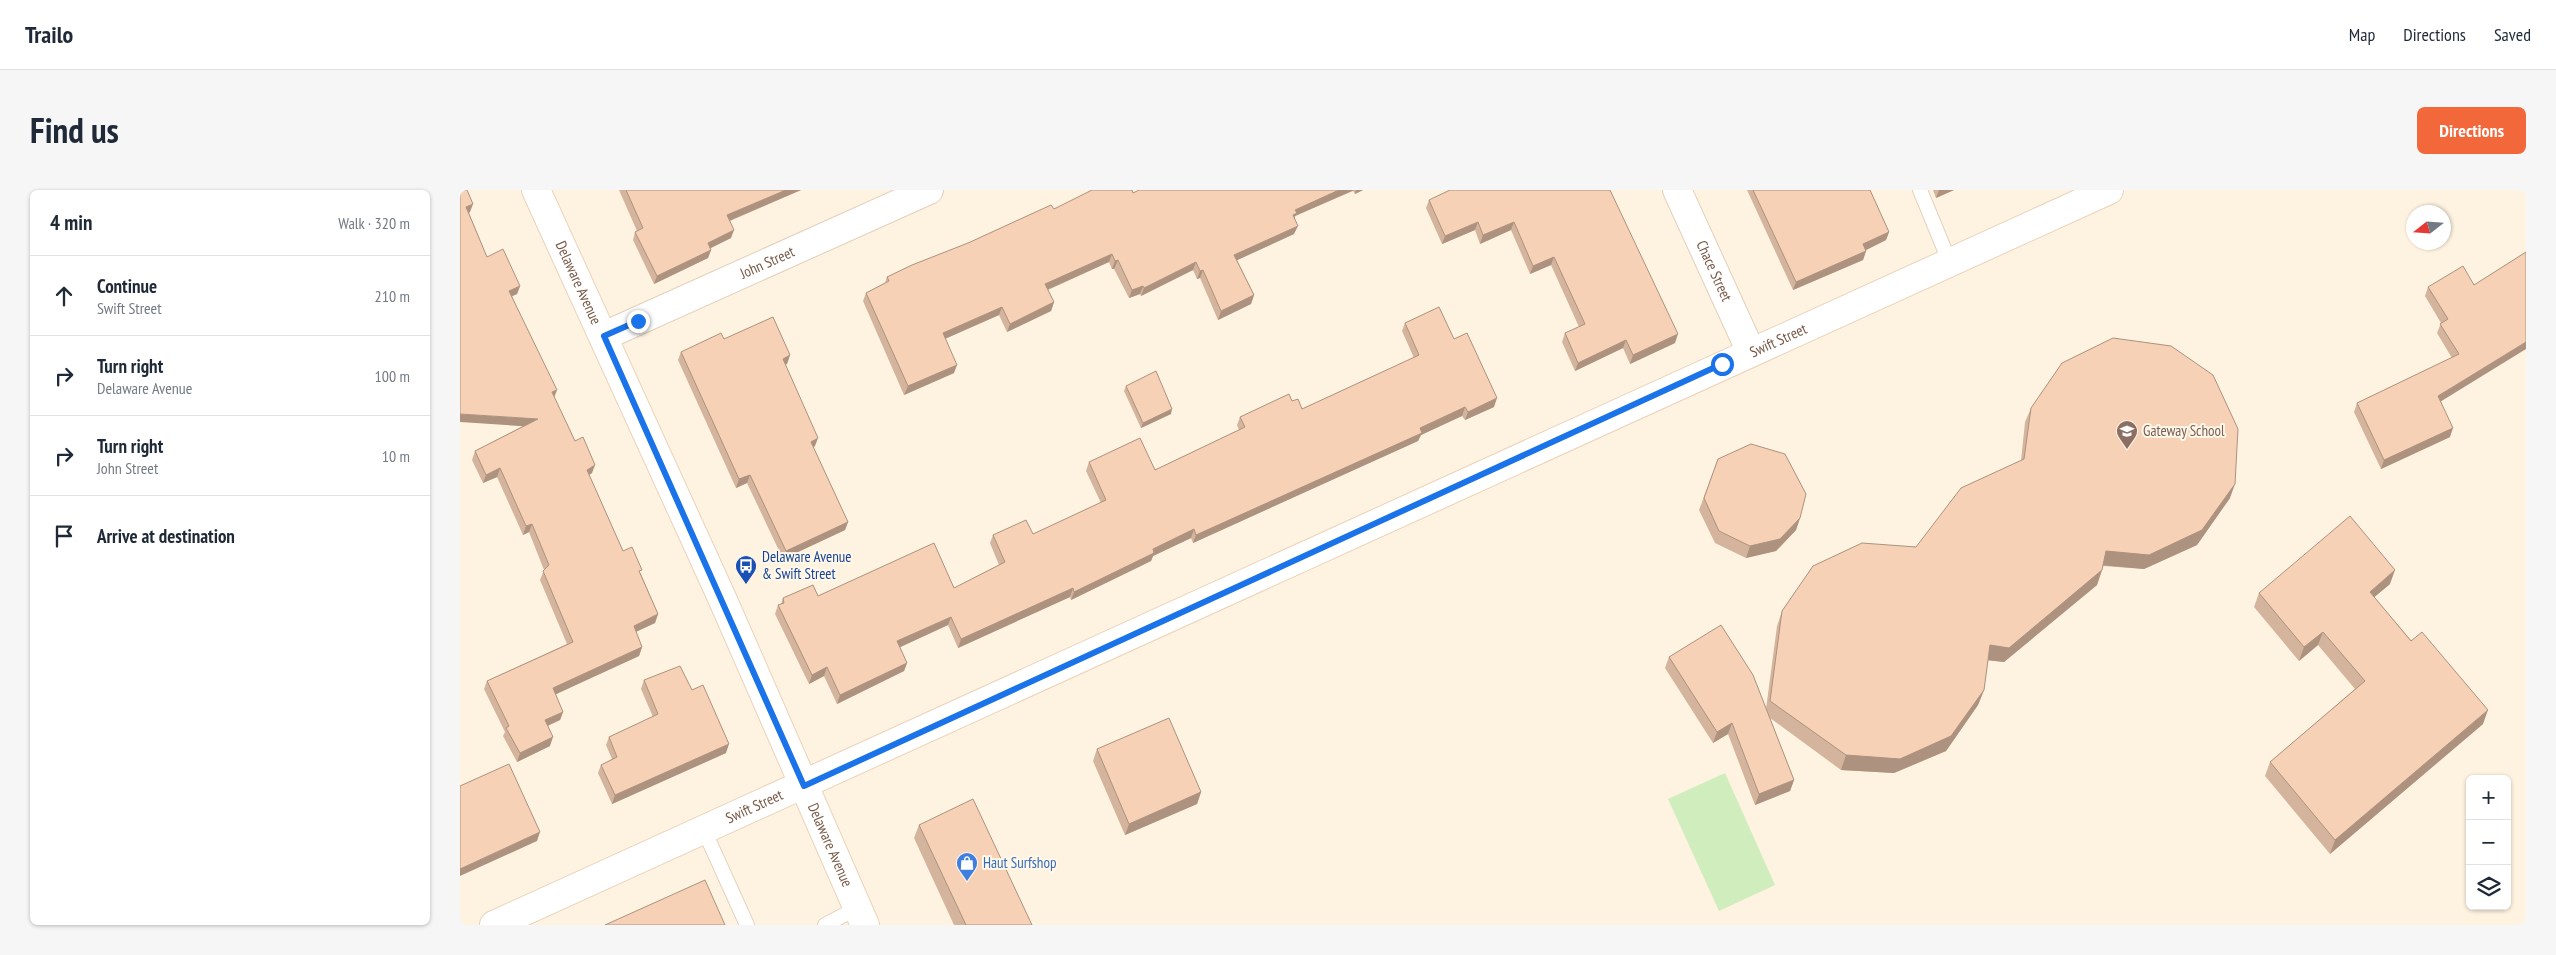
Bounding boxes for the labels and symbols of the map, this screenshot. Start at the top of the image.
north arrow [2406,205,2451,250]
street label: Chace Street [1692,237,1737,304]
street label: Delaware Avenue [552,238,606,327]
street label: John Street [736,242,797,283]
route end [627,310,650,333]
street label: Swift Street [1747,319,1810,361]
route start [1711,353,1734,376]
school or university icon: Gateway School [2115,419,2139,450]
place label: Gateway School [2143,421,2225,440]
place label: Delaware Avenue & Swift Street [762,547,851,583]
bus stop icon: Delaware Avenue & Swift Street [734,554,758,585]
street label: Swift Street [723,785,786,827]
street label: Delaware Avenue [804,800,857,890]
shop icon: Haut Surfshop [955,851,979,882]
place label: Haut Surfshop [983,853,1056,872]

